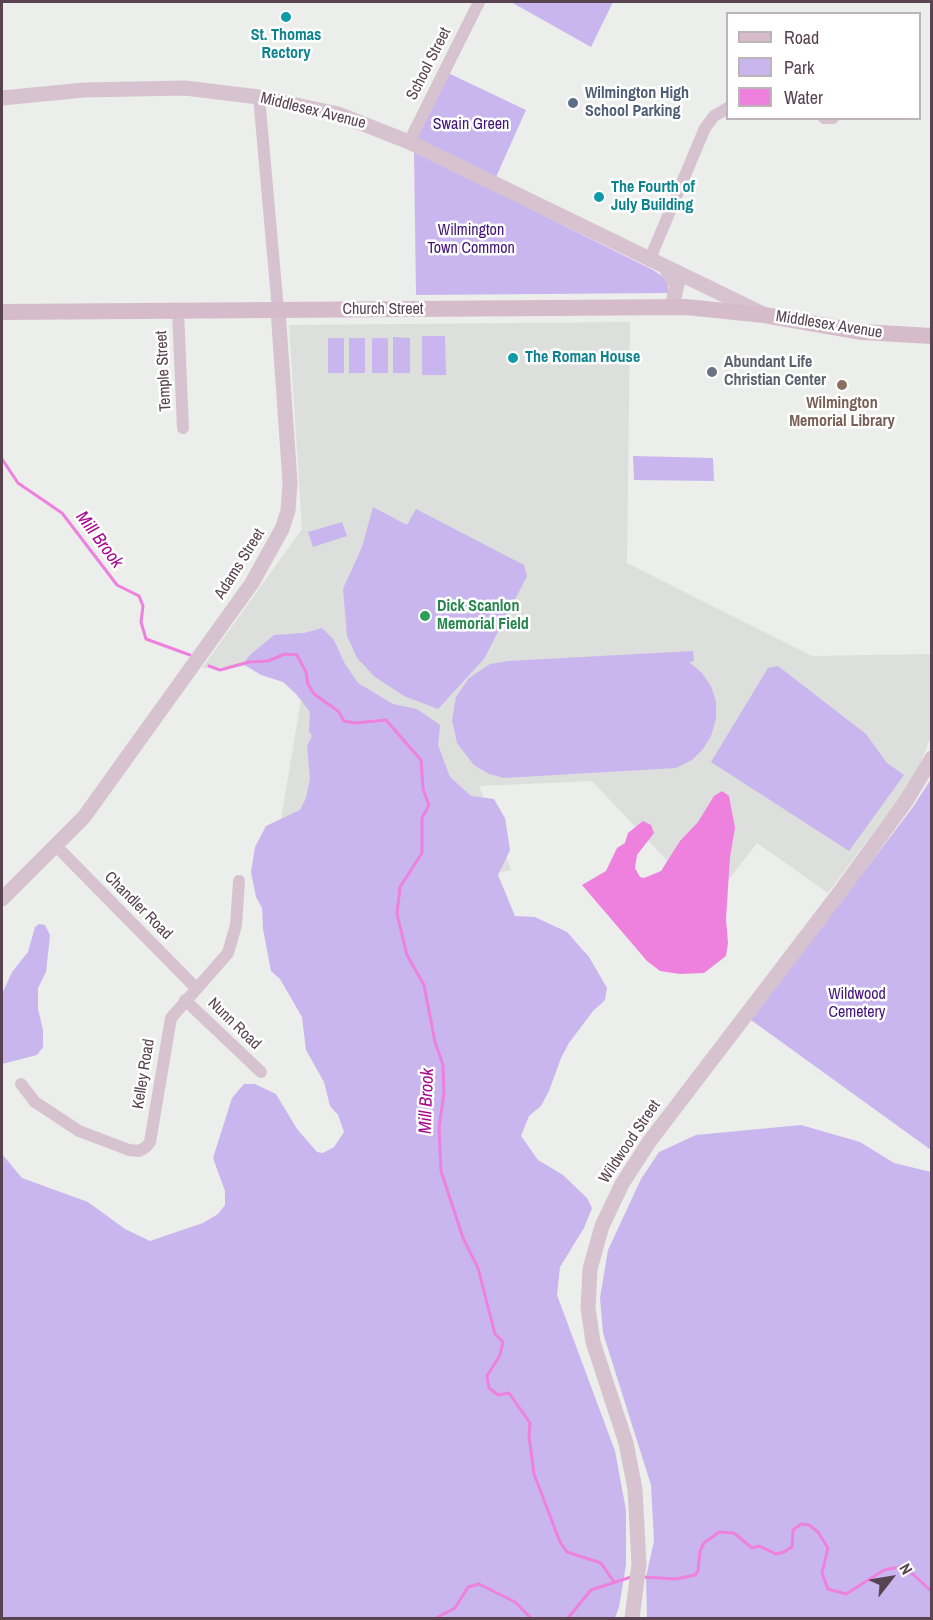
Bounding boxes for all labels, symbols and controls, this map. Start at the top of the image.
marker: St. Thomas Rectory [279,10,293,24]
legend [726,12,921,120]
street label: School Street [403,25,455,103]
text: Road [784,25,819,50]
place label: St. Thomas Rectory [251,26,321,64]
text: Park [784,55,814,80]
place label: Wilmington High School Parking [585,84,689,122]
text: Water [784,85,823,110]
street label: Middlesex Avenue [258,89,368,133]
marker: Wilmington High School Parking [566,96,580,110]
park label: Swain Green [433,115,509,135]
place label: The Fourth of July Building [611,178,695,216]
marker: The Fourth of July Building [592,190,606,204]
park label: Wilmington Town Common [427,221,515,259]
street label: Church Street [343,300,423,320]
street label: Middlesex Avenue [774,307,884,343]
street label: Temple Street [152,330,176,412]
place label: The Roman House [525,348,640,368]
marker: The Roman House [506,351,520,365]
place label: Abundant Life Christian Center [724,353,826,391]
marker: Abundant Life Christian Center [705,365,719,379]
marker: Wilmington Memorial Library [835,378,849,392]
place label: Wilmington Memorial Library [789,394,895,432]
water label: Mill Brook [71,507,127,573]
street label: Adams Street [211,525,269,603]
place label: Dick Scanlon Memorial Field [437,597,529,635]
marker: Dick Scanlon Memorial Field [418,609,432,623]
street label: Chandler Road [100,868,176,944]
park label: Wildwood Cemetery [828,985,886,1023]
street label: Nunn Road [203,994,265,1054]
street label: Kelley Road [129,1038,159,1110]
water label: Mill Brook [415,1068,439,1134]
street label: Wildwood Street [595,1097,665,1187]
north arrow [861,1548,921,1608]
text: N [895,1559,918,1578]

